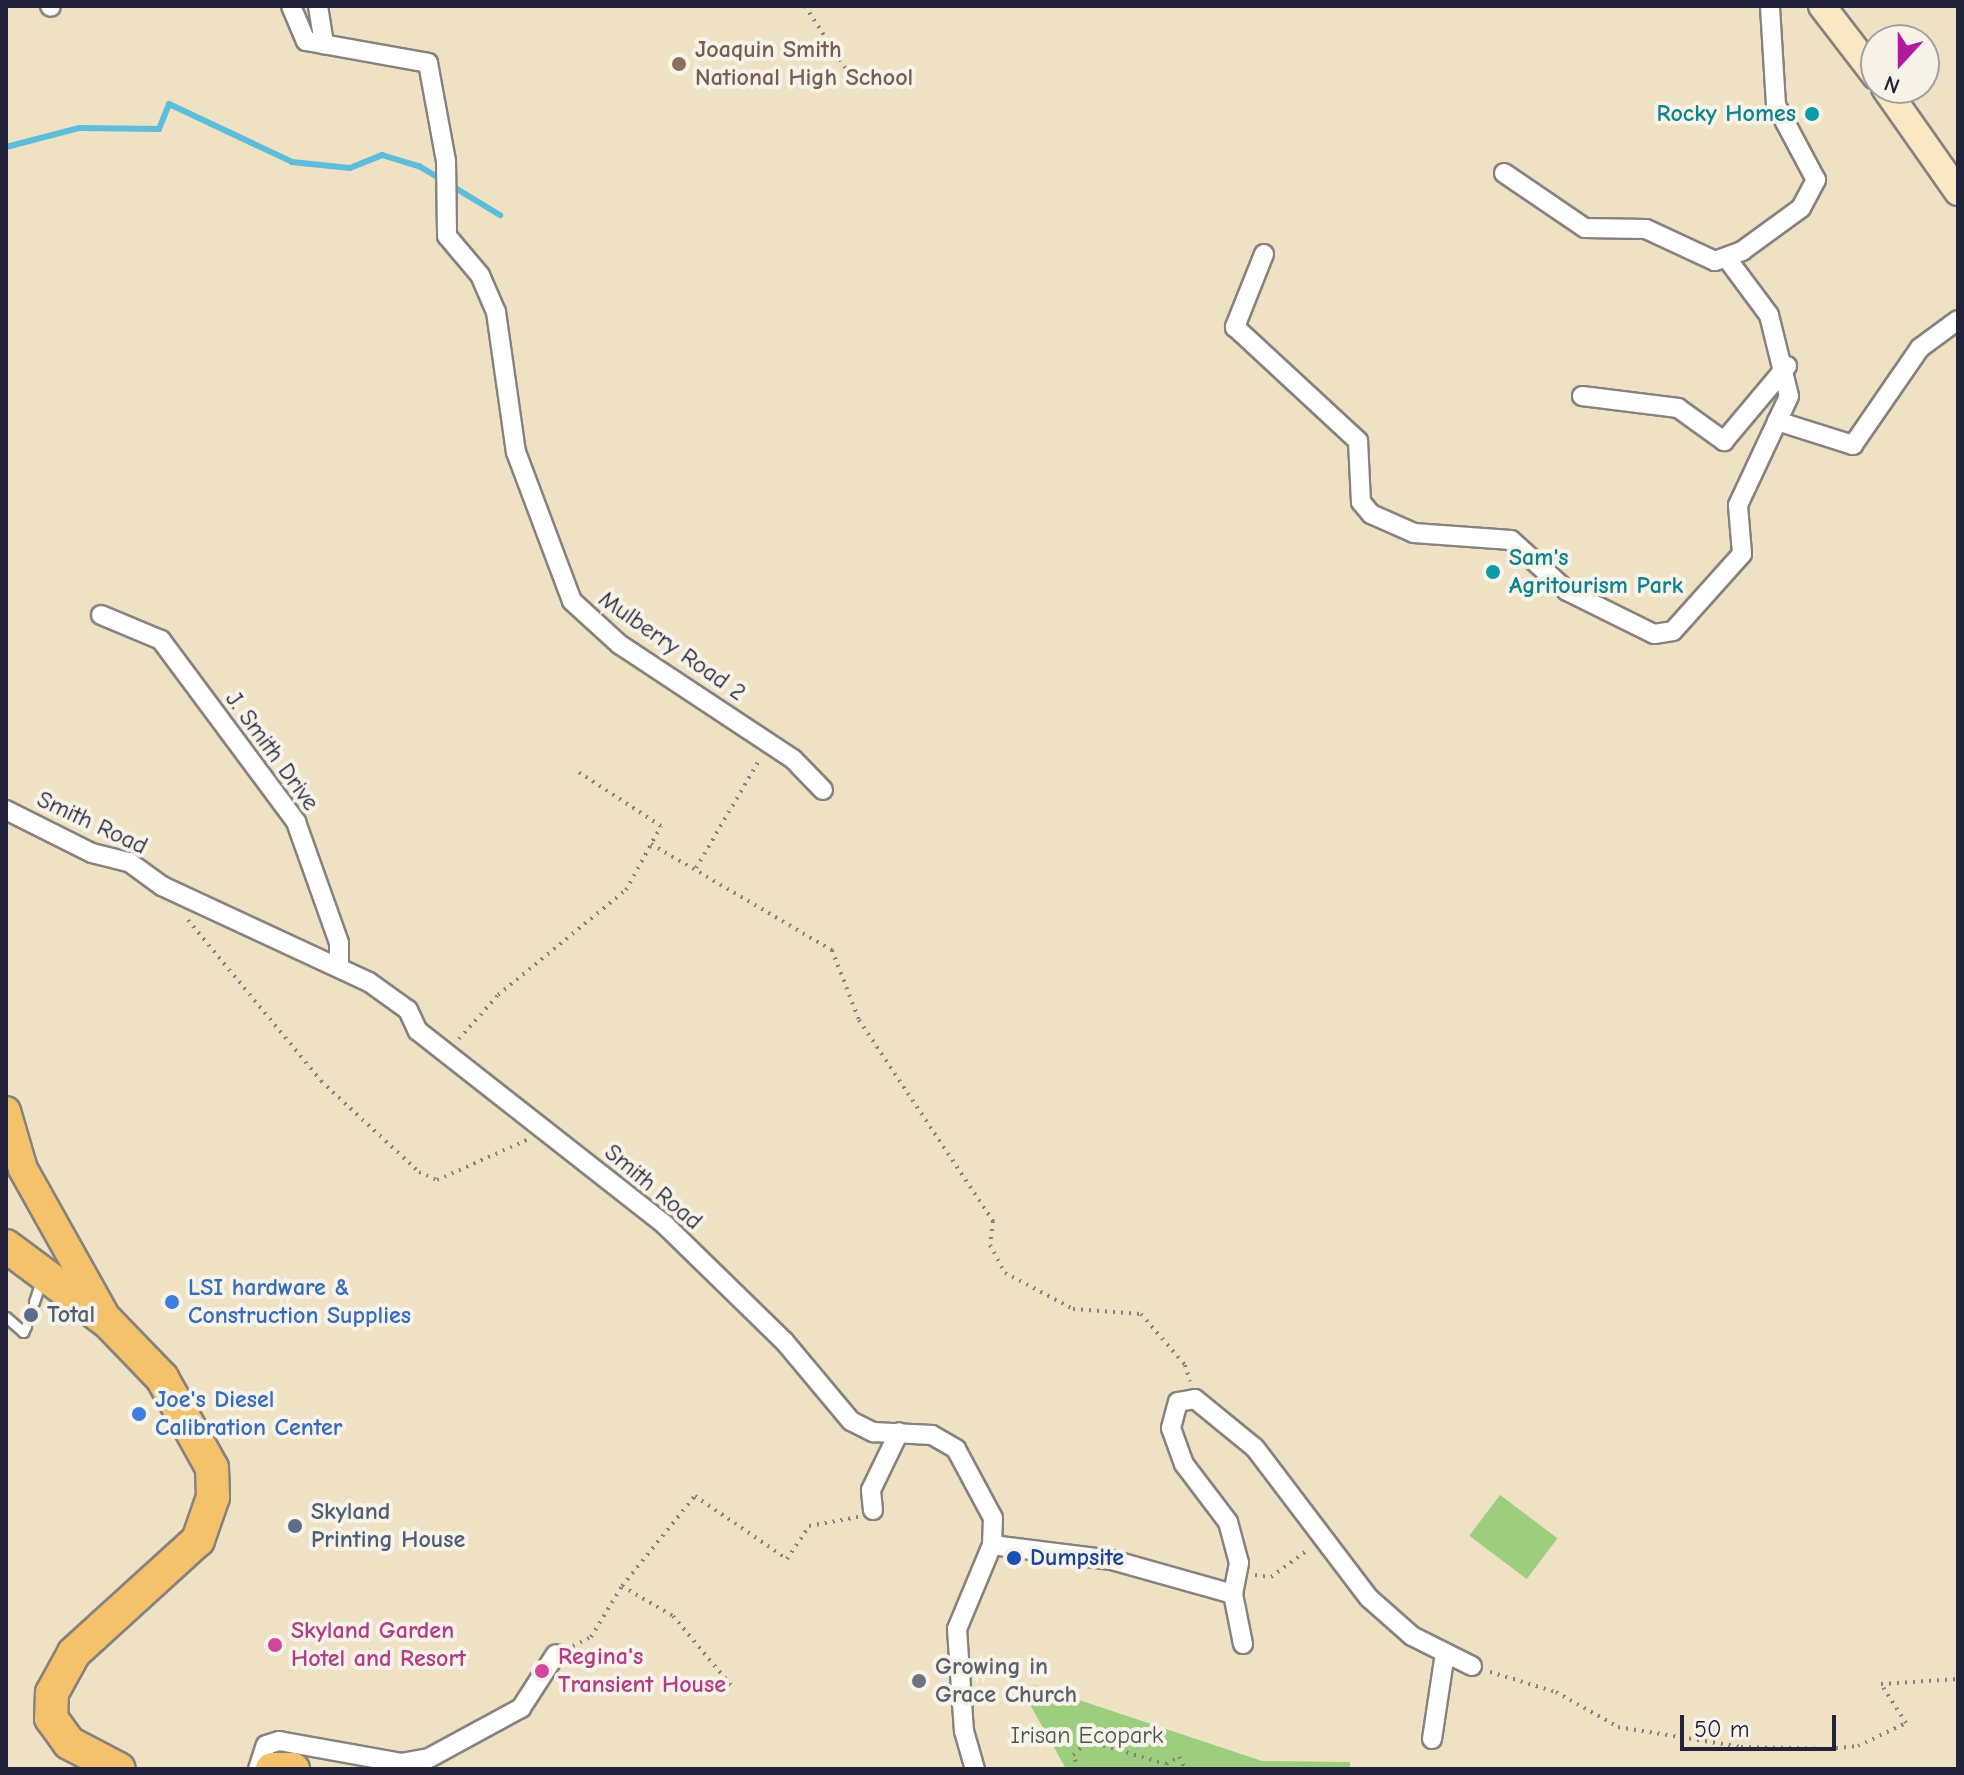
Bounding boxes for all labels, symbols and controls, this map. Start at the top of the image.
north arrow [1860,24,1940,104]
place label: Joaquin Smith National High School [695,36,913,92]
marker: Joaquin Smith National High School [670,55,688,73]
text: N [1881,70,1903,99]
place label: Rocky Homes [1656,100,1796,128]
marker: Rocky Homes [1803,105,1821,123]
place label: Sam's Agritourism Park [1509,544,1683,600]
marker: Sam's Agritourism Park [1484,563,1502,581]
street label: Mulberry Road 2 [593,585,751,707]
street label: J. Smith Drive [219,686,325,816]
street label: Smith Road [32,785,152,861]
street label: Smith Road [599,1138,707,1236]
place label: LSI hardware & Construction Supplies [188,1274,411,1330]
marker: LSI hardware & Construction Supplies [163,1293,181,1311]
place label: Total [47,1301,95,1329]
marker: Total [22,1306,40,1324]
place label: Joe's Diesel Calibration Center [155,1386,343,1442]
marker: Joe's Diesel Calibration Center [130,1405,148,1423]
place label: Skyland Printing House [311,1498,465,1554]
marker: Skyland Printing House [286,1517,304,1535]
place label: Dumpsite [1030,1544,1124,1572]
marker: Dumpsite [1005,1549,1023,1567]
place label: Skyland Garden Hotel and Resort [291,1617,466,1673]
marker: Skyland Garden Hotel and Resort [266,1636,284,1654]
place label: Regina's Transient House [558,1643,726,1699]
place label: Growing in Grace Church [935,1653,1077,1709]
marker: Regina's Transient House [533,1662,551,1680]
marker: Growing in Grace Church [910,1672,928,1690]
scale bar [1684,1699,1840,1749]
text: 50 m [1694,1715,1750,1743]
park label: Irisan Ecopark [1011,1722,1163,1750]

